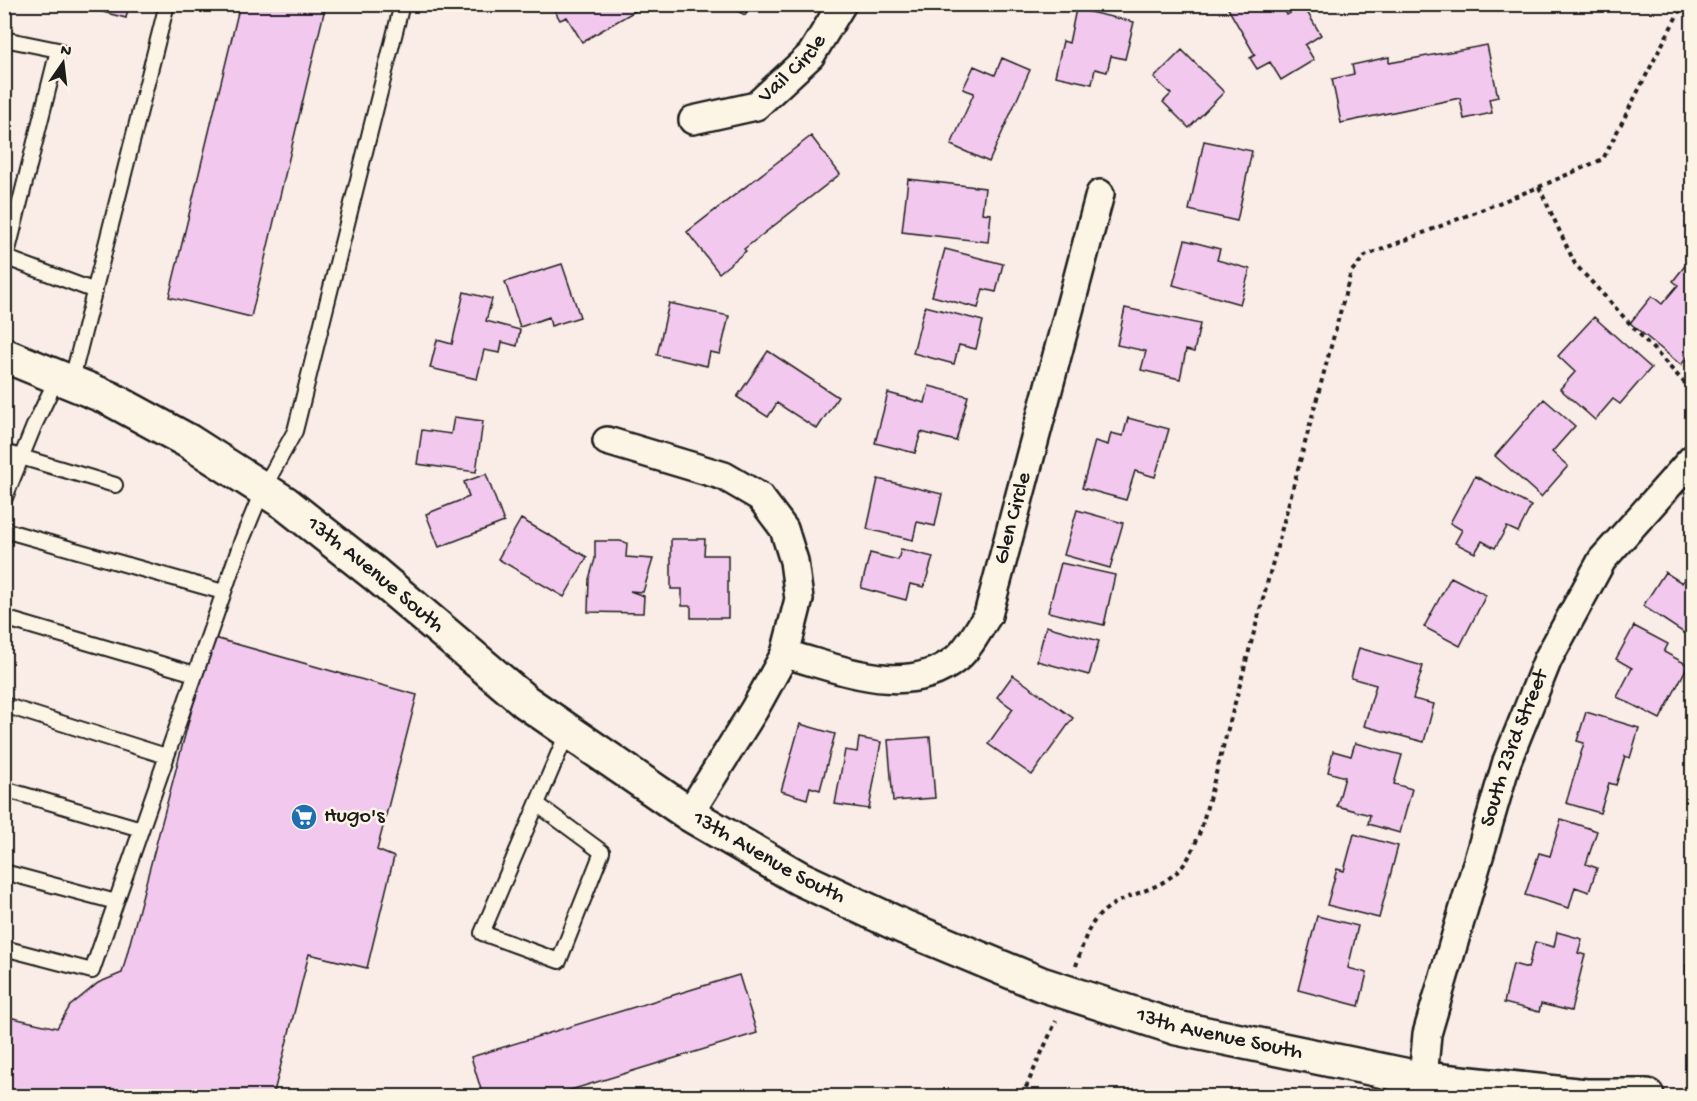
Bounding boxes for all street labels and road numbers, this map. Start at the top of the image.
street label: Vail Circle [753,30,833,110]
street label: Glen Circle [989,469,1038,567]
street label: 13th Avenue South [300,511,449,640]
street label: South 23rd Street [1475,665,1556,830]
street label: 13th Avenue South [687,805,849,911]
street label: 13th Avenue South [1132,1002,1305,1067]

